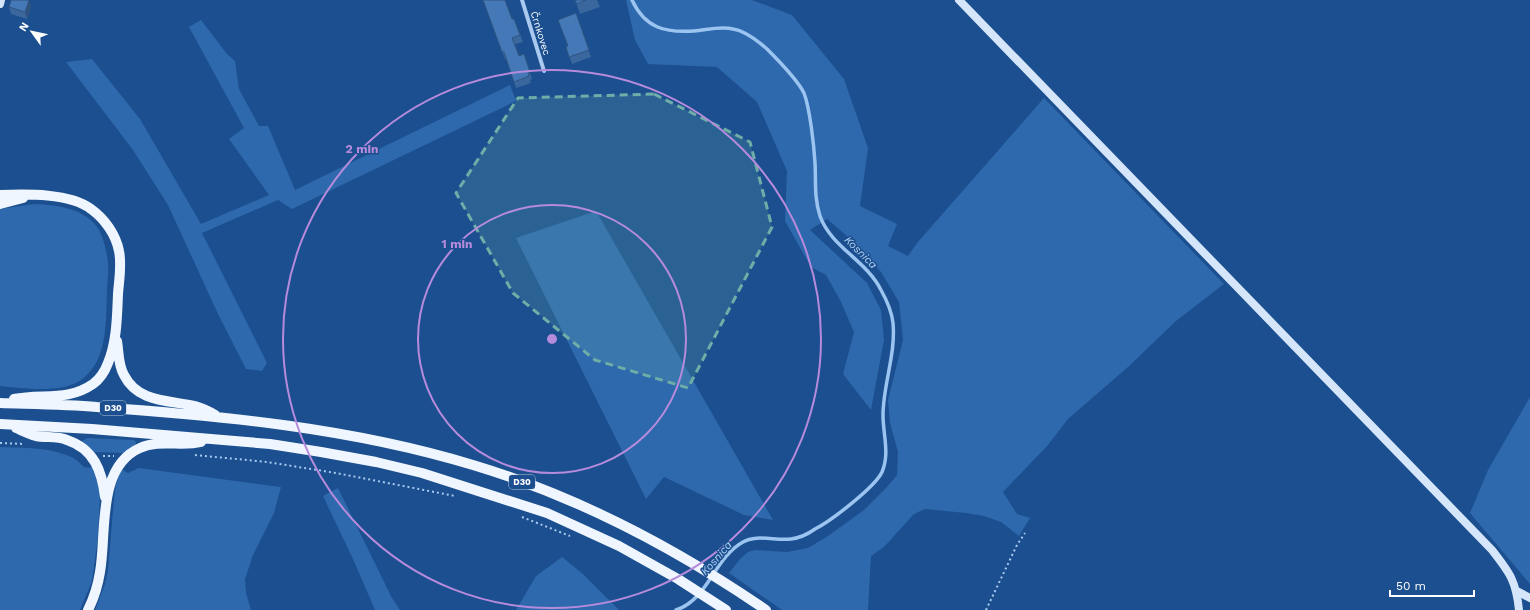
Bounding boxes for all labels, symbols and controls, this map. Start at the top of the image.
street label: Črnkovec [529,10,553,57]
north arrow [12,12,52,52]
text: N [16,20,32,34]
text: 2 min [346,142,378,156]
water label: Kosnica [842,233,880,272]
text: 1 min [442,237,472,251]
centre of rings [545,332,559,346]
road number: D30 [100,401,126,415]
road number: D30 [509,475,535,489]
water label: Kosnica [698,539,735,578]
scale bar [1390,572,1474,598]
text: 50 m [1396,579,1426,593]

